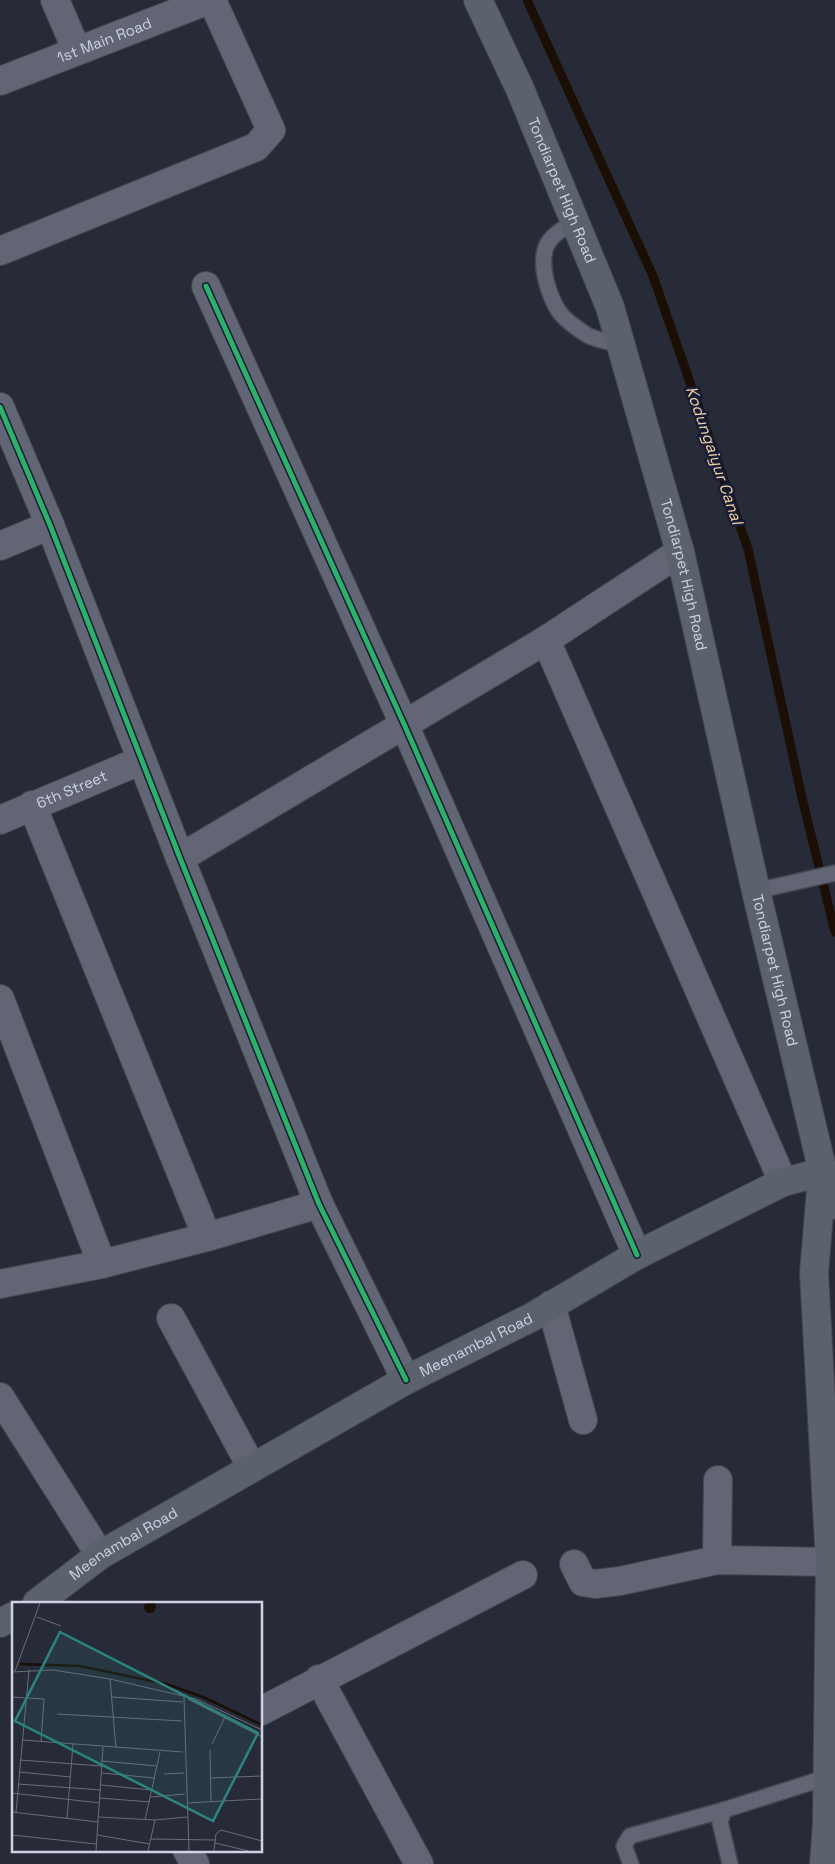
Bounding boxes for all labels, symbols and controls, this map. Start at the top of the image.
street label: 1st Main Road [54,13,154,67]
street label: Tondiarpet High Road [524,115,601,266]
water label: Kodungaiyur Canal [681,383,749,529]
street label: Tondiarpet High Road [656,497,712,652]
street label: 6th Street [33,766,110,813]
street label: Tondiarpet High Road [748,892,803,1048]
street label: Meenambal Road [416,1308,536,1381]
street label: Meenambal Road [65,1503,181,1584]
inset map [12,1602,262,1852]

